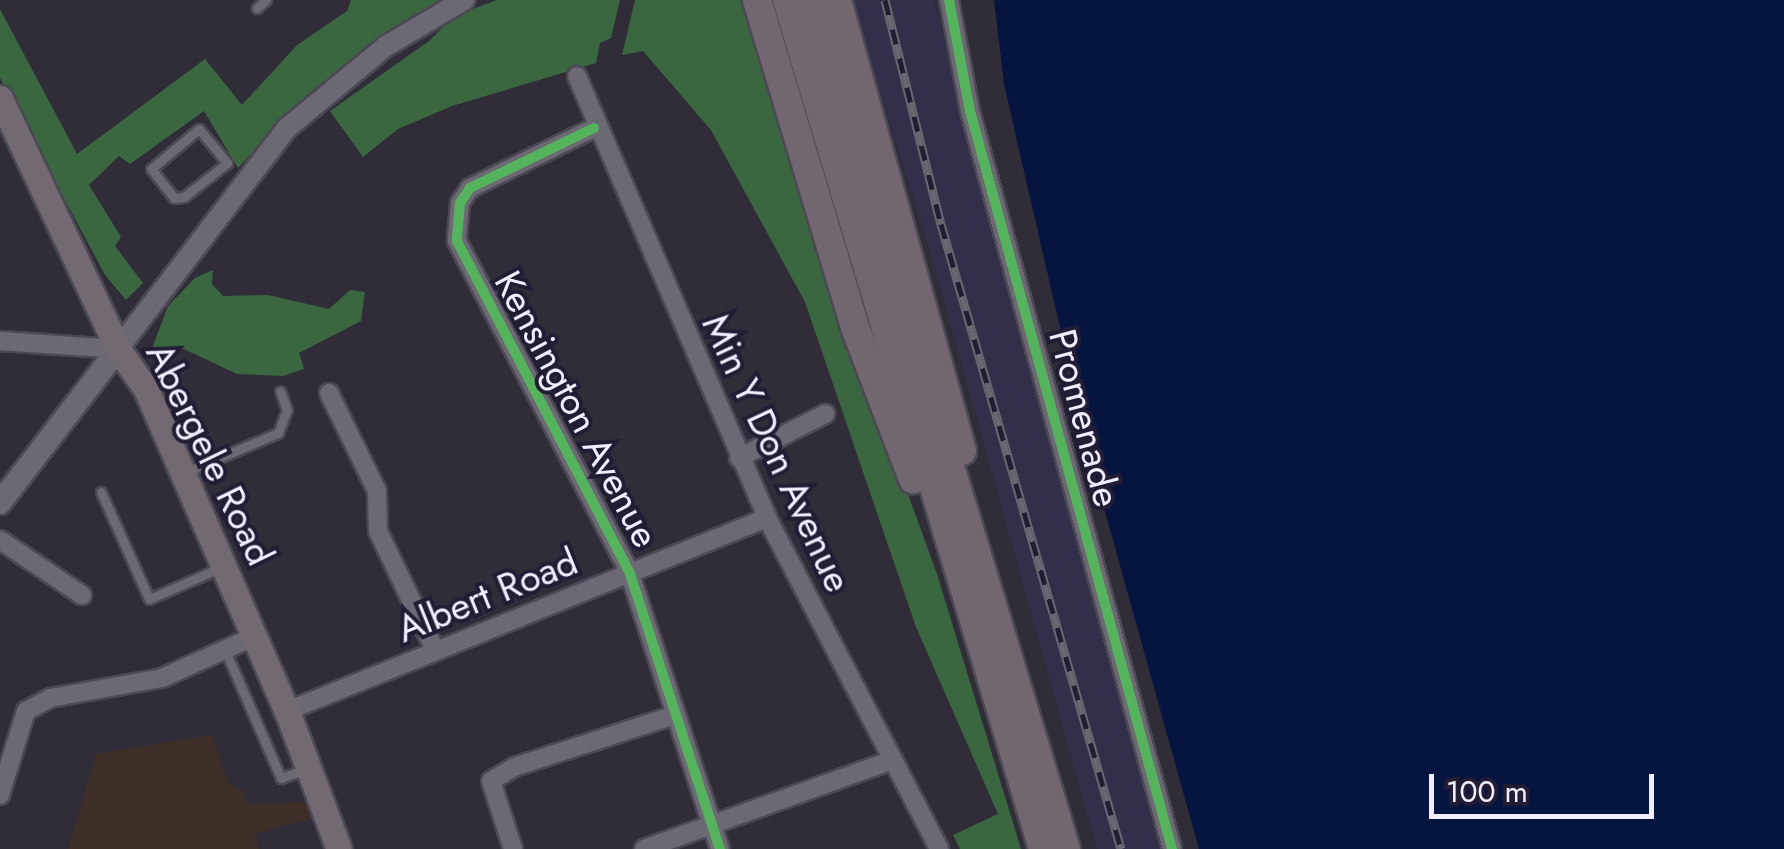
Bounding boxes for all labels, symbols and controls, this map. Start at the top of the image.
street label: Kensington Avenue [485,263,669,555]
street label: Min Y Don Avenue [693,307,861,599]
street label: Promenade [1039,324,1131,512]
street label: Abergele Road [137,335,283,573]
street label: Albert Road [390,538,584,652]
scale bar [1434,754,1659,816]
text: 100 m [1446,770,1528,813]

